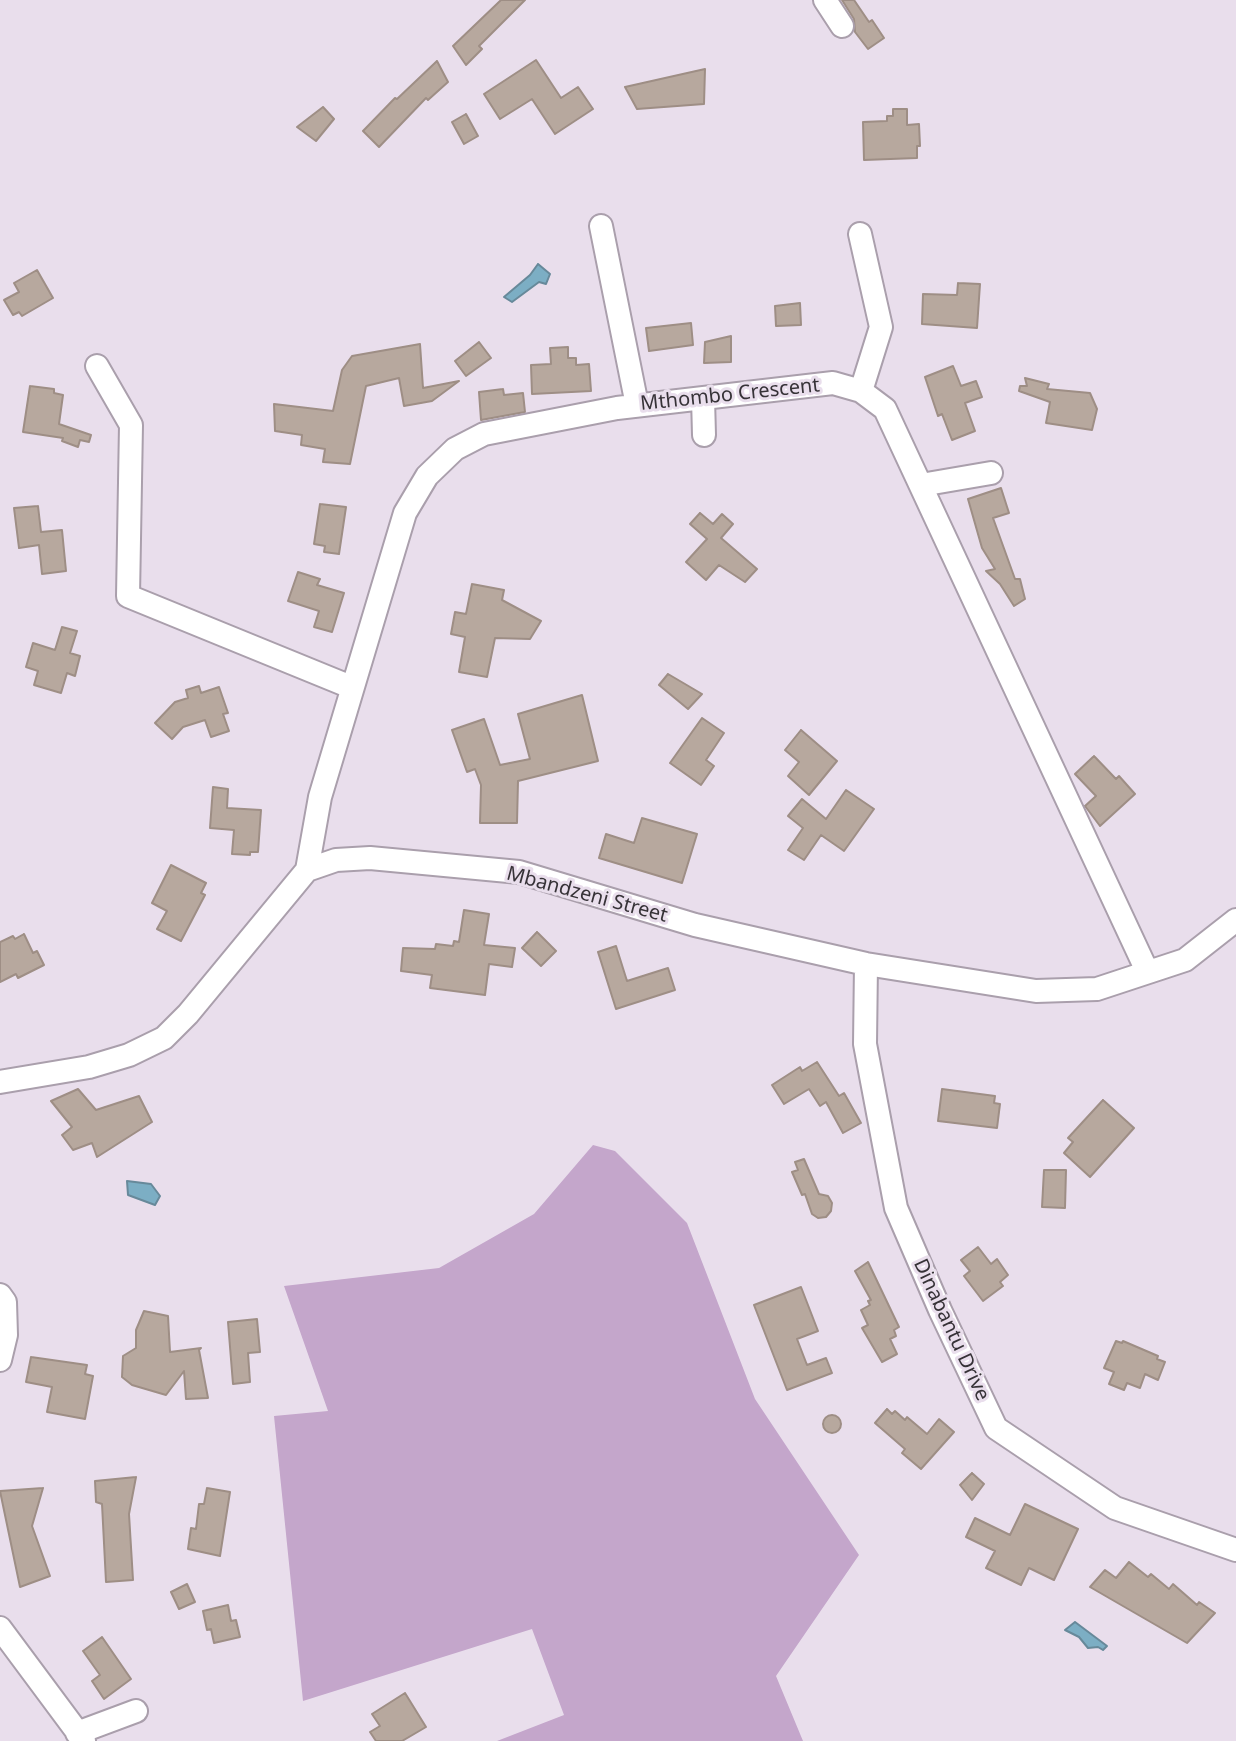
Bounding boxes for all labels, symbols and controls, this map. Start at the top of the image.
street label: Mthombo Crescent [639,374,821,416]
street label: Mbandzeni Street [504,862,670,928]
street label: Dinabantu Drive [908,1255,994,1405]

